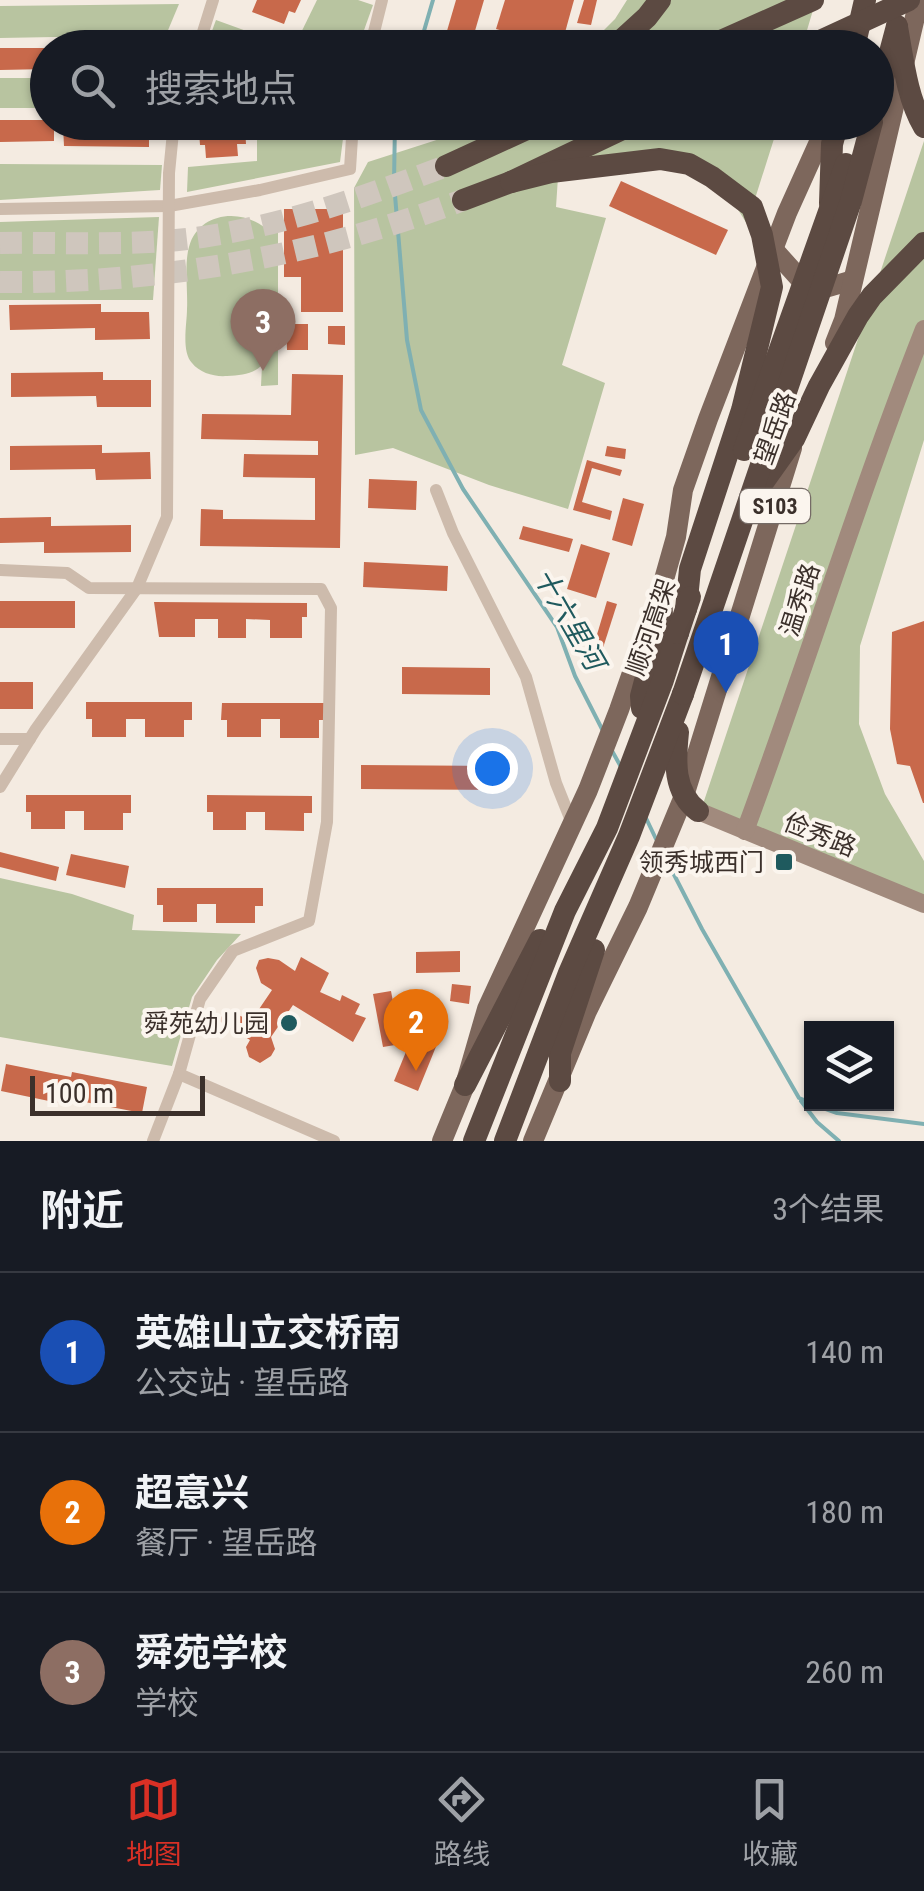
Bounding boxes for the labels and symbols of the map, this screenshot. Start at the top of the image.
pin: 3 [230,288,296,371]
street label: 望岳路 [749,388,801,468]
road number: S103 [740,489,810,523]
street label: 温秀路 [775,560,825,640]
water label: 十六里河 [527,562,614,680]
street label: 顺河高架 [621,575,681,679]
pin: 1 [694,610,758,693]
your location [467,743,518,794]
street label: 俭秀路 [780,808,860,862]
place label: 领秀城西门 [639,848,764,877]
marker: 领秀城西门 [773,851,795,873]
pin: 2 [384,988,448,1071]
place label: 舜苑幼儿园 [144,1009,269,1038]
marker: 舜苑幼儿园 [278,1012,300,1034]
scale bar [30,1071,205,1116]

